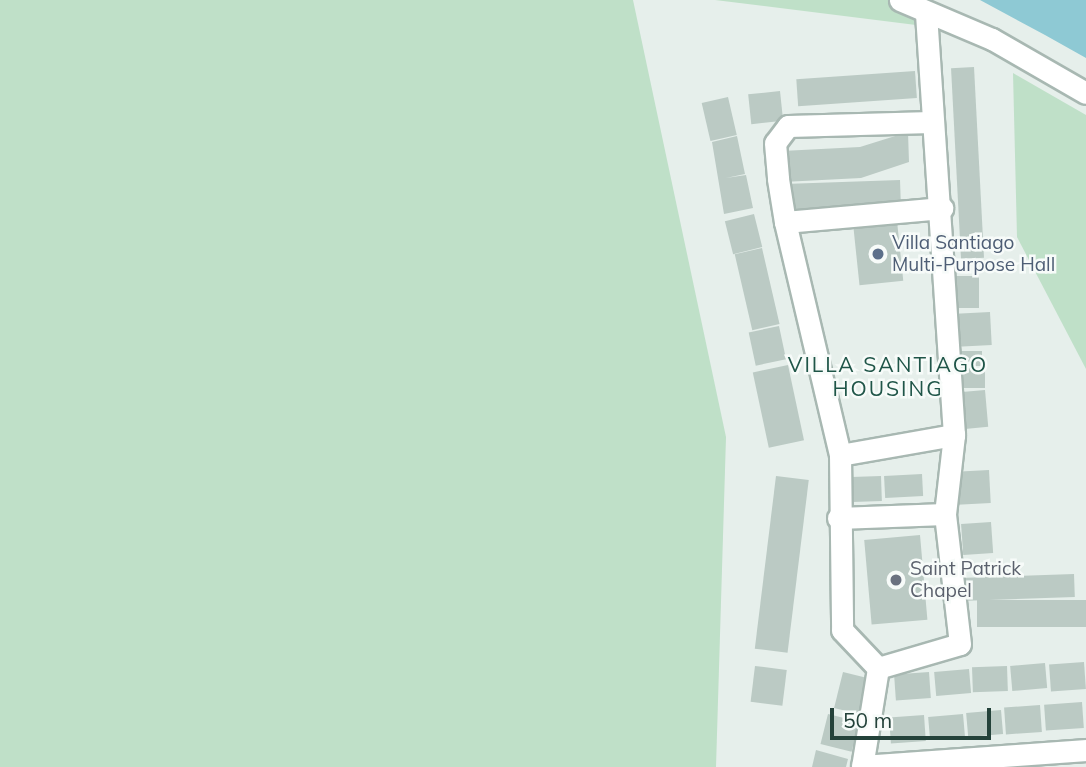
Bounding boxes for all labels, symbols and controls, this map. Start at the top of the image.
place label: Villa Santiago Multi-Purpose Hall [892,232,1055,276]
marker: Villa Santiago Multi-Purpose Hall [870,246,886,262]
district label: VILLA SANTIAGO HOUSING [789,351,987,401]
place label: Saint Patrick Chapel [910,558,1021,602]
marker: Saint Patrick Chapel [888,572,904,588]
scale bar [834,694,995,738]
text: 50 m [843,707,892,733]

